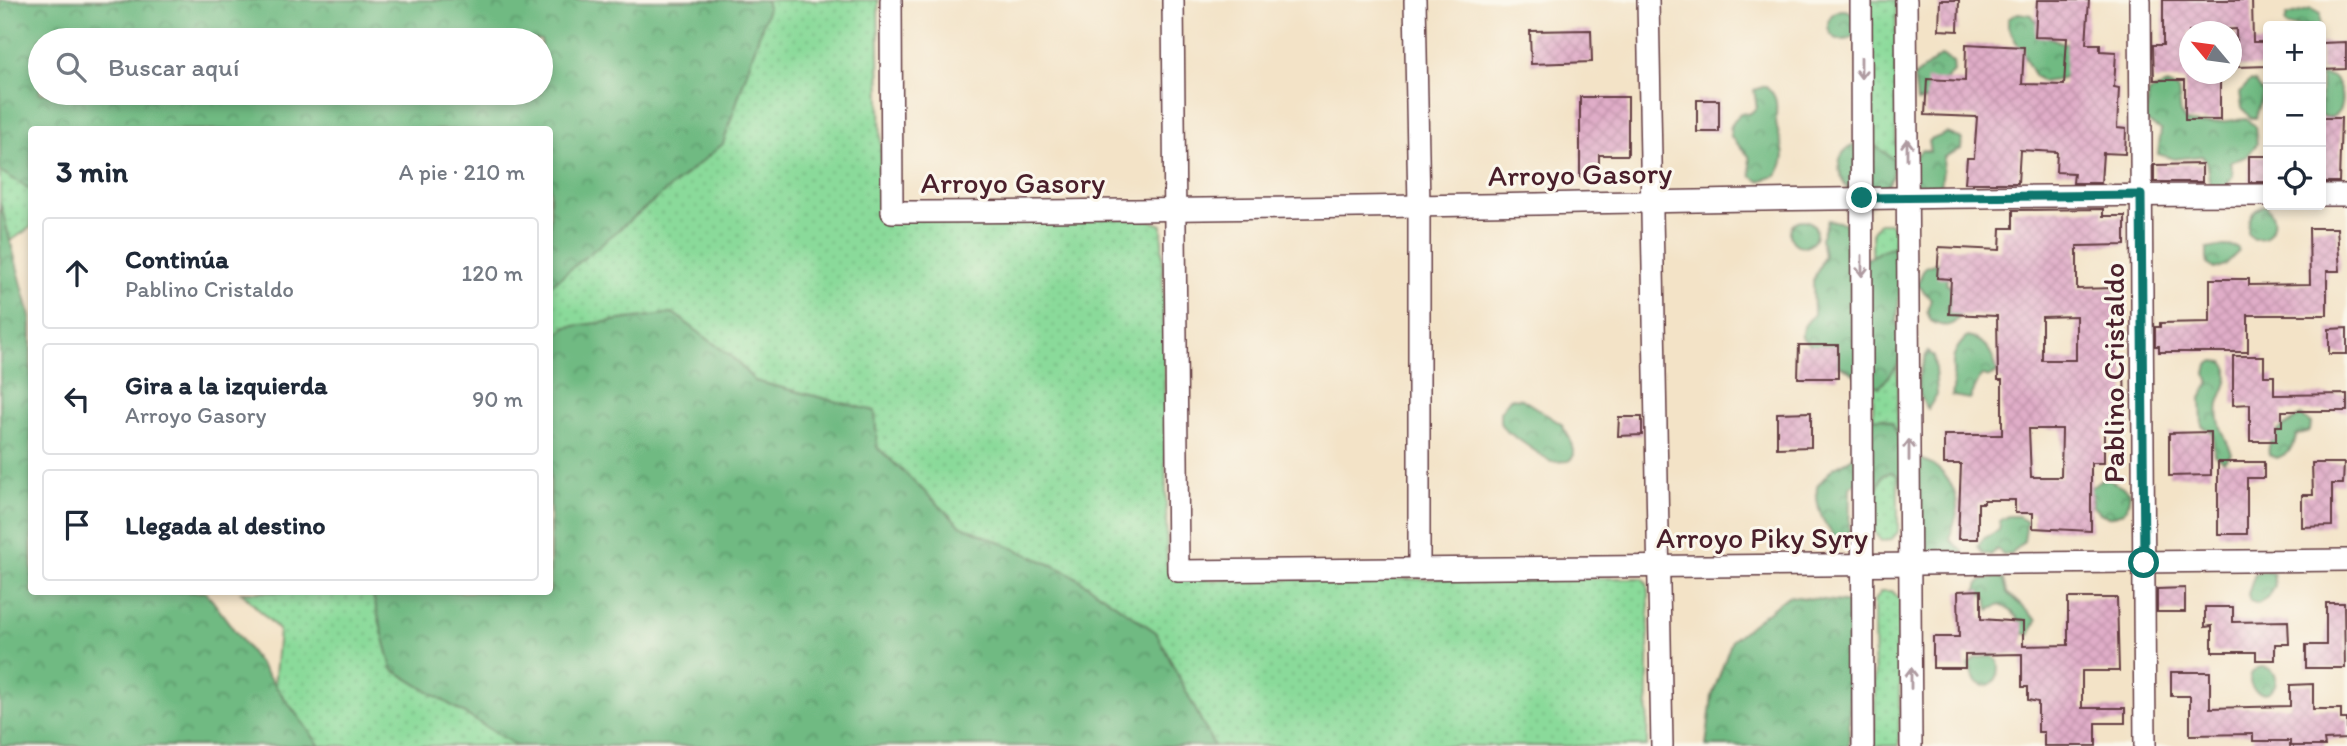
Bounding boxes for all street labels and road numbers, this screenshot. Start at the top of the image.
street label: Arroyo Gasory [1487,154,1673,194]
street label: Arroyo Gasory [921,164,1105,201]
street label: Pablino Cristaldo [2095,263,2132,483]
street label: Arroyo Piky Syry [1656,519,1868,556]

